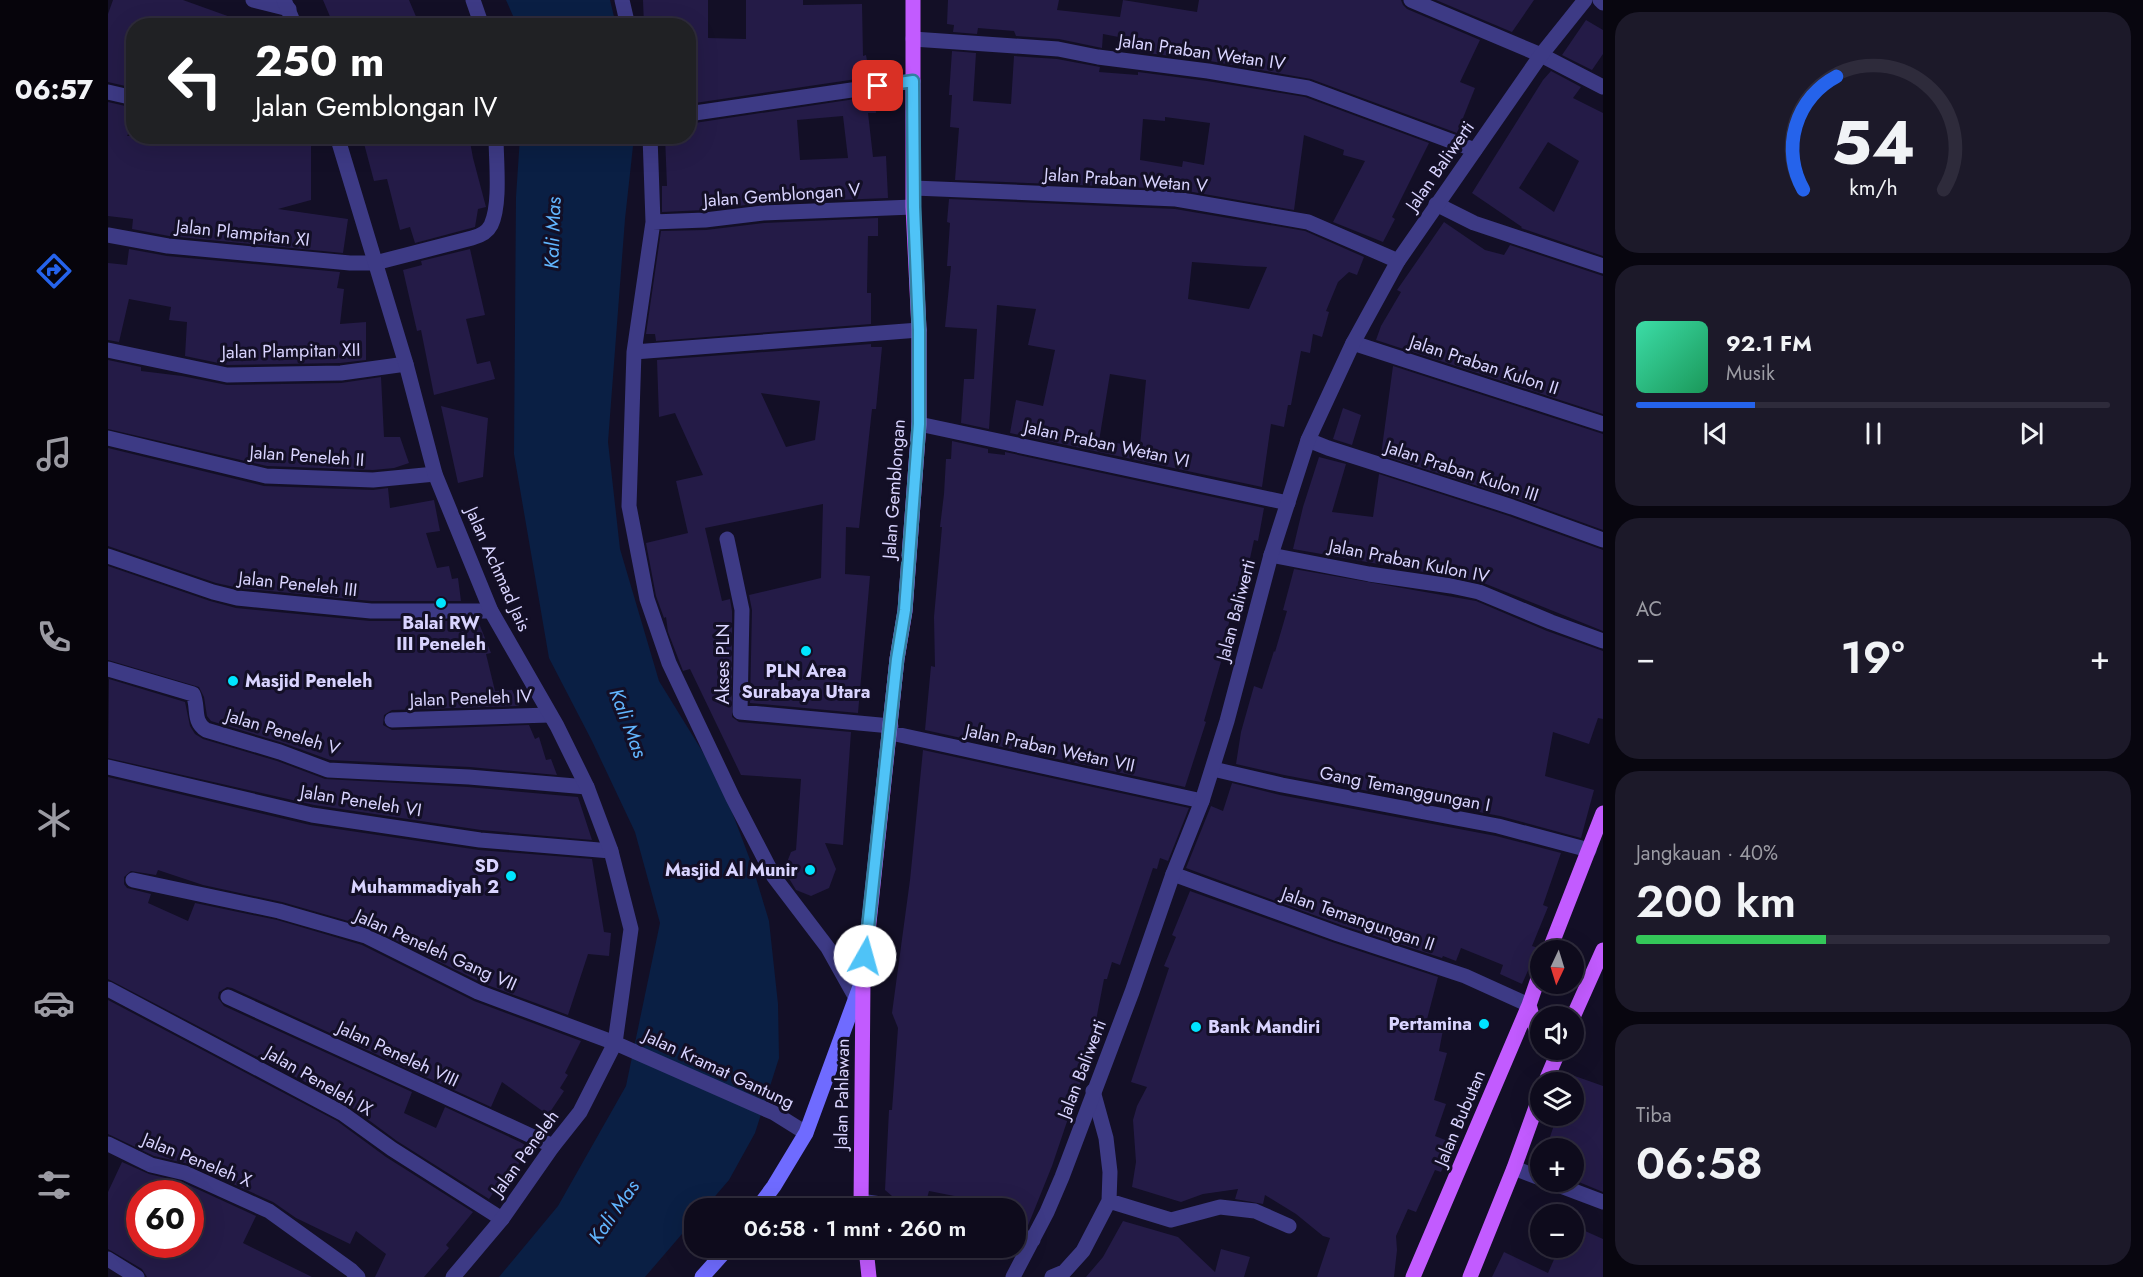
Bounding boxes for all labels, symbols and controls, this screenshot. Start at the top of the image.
street label: Jalan Praban Wetan IV [1115,27,1287,77]
text: 250 m [255,31,385,92]
icon: left [156,42,234,120]
pin [852,60,903,111]
icon: arrive [861,69,894,102]
text: 06:57 [15,70,93,109]
text: Jalan Gemblongan IV [255,87,497,126]
text: 54 [1831,97,1915,187]
street label: Jalan Baliwerti [1398,116,1481,218]
street label: Jalan Praban Wetan V [1041,161,1209,199]
text: km/h [1849,172,1897,203]
street label: Jalan Gemblongan V [701,177,861,214]
water label: Kali Mas [537,196,569,270]
street label: Jalan Plampitan XI [173,213,311,253]
icon: directions [33,250,75,292]
text: 92.1 FM [1726,327,1812,359]
street label: Jalan Praban Kulon II [1404,328,1562,401]
street label: Jalan Plampitan XII [219,337,361,365]
text: Musik [1726,359,1775,388]
street label: Jalan Praban Wetan VI [1020,413,1192,474]
icon: previous [1699,417,1732,450]
icon: pause [1857,417,1890,450]
icon: next [2015,417,2048,450]
street label: Jalan Gemblongan [876,418,912,562]
icon: music [33,433,75,475]
street label: Jalan Praban Kulon III [1380,433,1542,508]
street label: Jalan Peneleh II [247,439,365,473]
street label: Jalan Achmad Jais [458,501,537,635]
street label: Jalan Praban Kulon IV [1325,532,1492,589]
street label: Jalan Baliwerti [1209,556,1262,666]
street label: Jalan Peneleh III [235,565,359,603]
text: AC [1636,595,1662,624]
marker: Balai RW III Peneleh [434,596,448,610]
place label: Balai RW III Peneleh [396,610,486,657]
icon: phone [33,616,75,658]
street label: Akses PLN [710,624,736,704]
text: 19° [1841,625,1905,690]
text: − [1636,634,1655,681]
text: + [2090,634,2110,681]
marker: PLN Area Surabaya Utara [799,644,813,658]
place label: PLN Area Surabaya Utara [741,658,871,705]
place label: Masjid Peneleh [245,668,372,694]
marker: Masjid Peneleh [226,674,240,688]
street label: Jalan Peneleh IV [407,683,533,713]
water label: Kali Mas [602,684,655,762]
street label: Jalan Peneleh V [221,702,343,762]
street label: Jalan Praban Wetan VII [961,717,1137,779]
street label: Gang Temanggungan I [1317,760,1493,818]
street label: Jalan Peneleh VI [296,778,424,823]
icon: climate [33,799,75,841]
text: Jangkauan · 40% [1636,839,1778,868]
place label: SD Muhammadiyah 2 [351,853,499,900]
place label: Masjid Al Munir [665,857,799,883]
marker: Masjid Al Munir [803,863,817,877]
marker: SD Muhammadiyah 2 [504,869,518,883]
text: 200 km [1636,869,1796,934]
street label: Jalan Temangungan II [1276,880,1438,957]
street label: Jalan Peneleh Gang VII [349,902,521,997]
position arrow [833,924,897,988]
north arrow [1530,940,1584,994]
map controls [1530,940,1584,1258]
icon: car [33,982,75,1024]
button: sound [1530,1006,1584,1060]
place label: Pertamina [1388,1011,1472,1037]
street label: Jalan Peneleh VIII [331,1014,463,1094]
place label: Bank Mandiri [1208,1014,1320,1040]
street label: Jalan Baliwerti [1050,1016,1113,1124]
marker: Pertamina [1477,1017,1491,1031]
marker: Bank Mandiri [1189,1020,1203,1034]
street label: Jalan Kramat Gantung [638,1022,799,1115]
street label: Jalan Pahlawan [828,1038,856,1152]
street label: Jalan Peneleh IX [259,1039,378,1122]
street label: Jalan Bubutan [1427,1066,1492,1172]
button: layers [1530,1072,1584,1126]
text: Tiba [1636,1101,1672,1130]
street label: Jalan Peneleh [484,1105,565,1203]
street label: Jalan Peneleh X [136,1125,256,1194]
text: 06:58 [1636,1131,1763,1196]
button: + [1530,1138,1584,1192]
icon: filters [33,1164,75,1206]
water label: Kali Mas [581,1174,647,1250]
speed limit sign: 60 [126,1180,204,1258]
button: − [1530,1204,1584,1258]
text: 06:58 · 1 mnt · 260 m [744,1212,966,1244]

